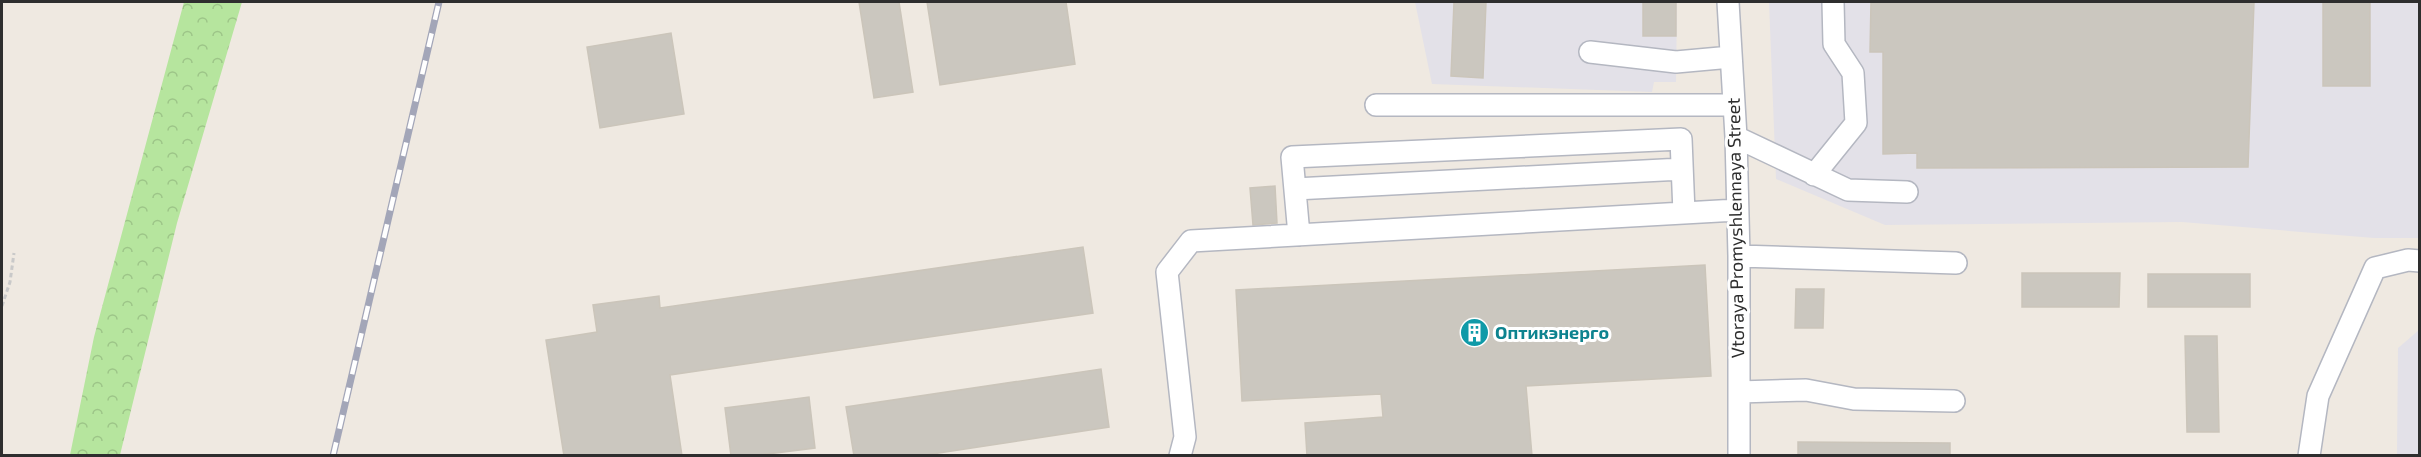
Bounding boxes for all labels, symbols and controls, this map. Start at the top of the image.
street label: Vtoraya Promyshlennaya Street [1722,98,1748,358]
building icon: Оптикэнерго [1458,317,1490,349]
place label: Оптикэнерго [1495,321,1609,343]

